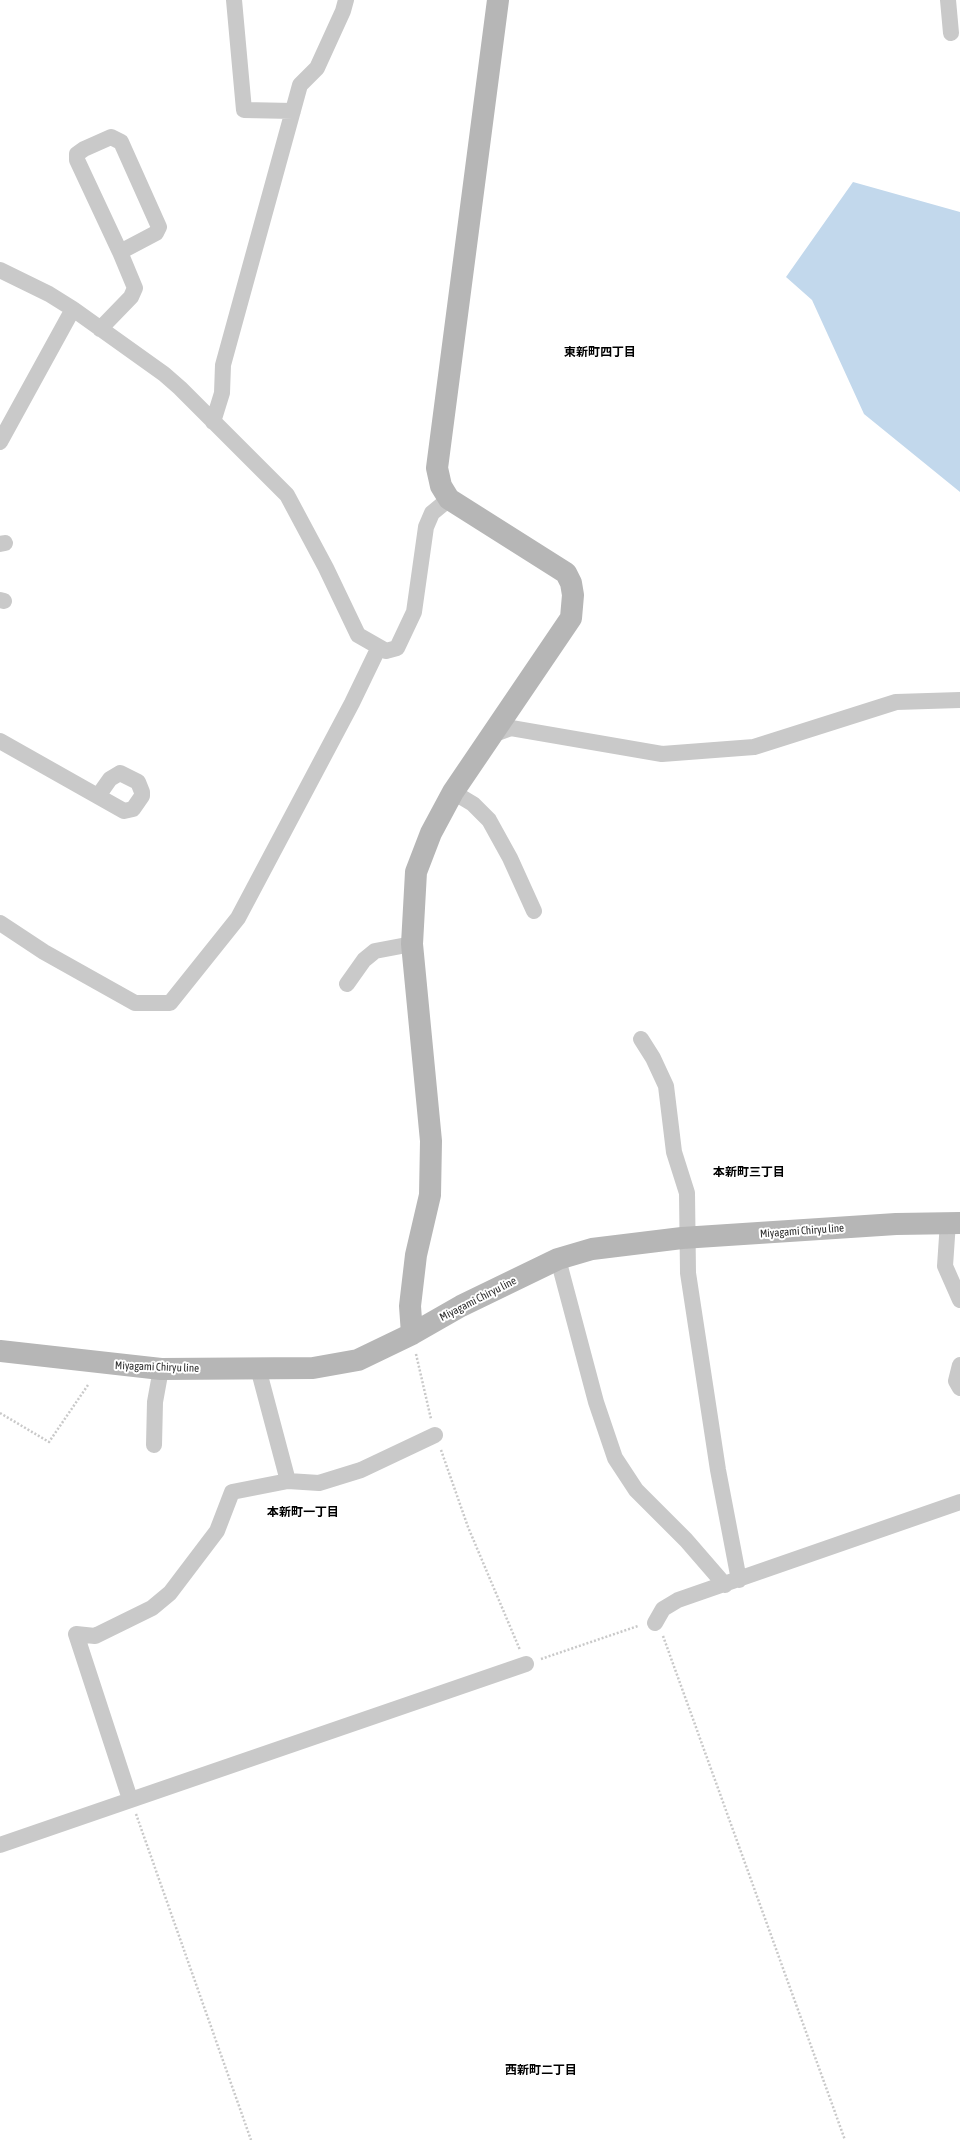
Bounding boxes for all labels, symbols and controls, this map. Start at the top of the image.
district label: 東新町四丁目 [564,345,636,359]
district label: 本新町三丁目 [713,1165,785,1179]
street label: Miyagami Chiryu line [760,1221,844,1241]
street label: Miyagami Chiryu line [437,1274,519,1324]
street label: Miyagami Chiryu line [115,1359,199,1375]
district label: 本新町一丁目 [267,1505,339,1519]
district label: 西新町二丁目 [505,2063,577,2077]

